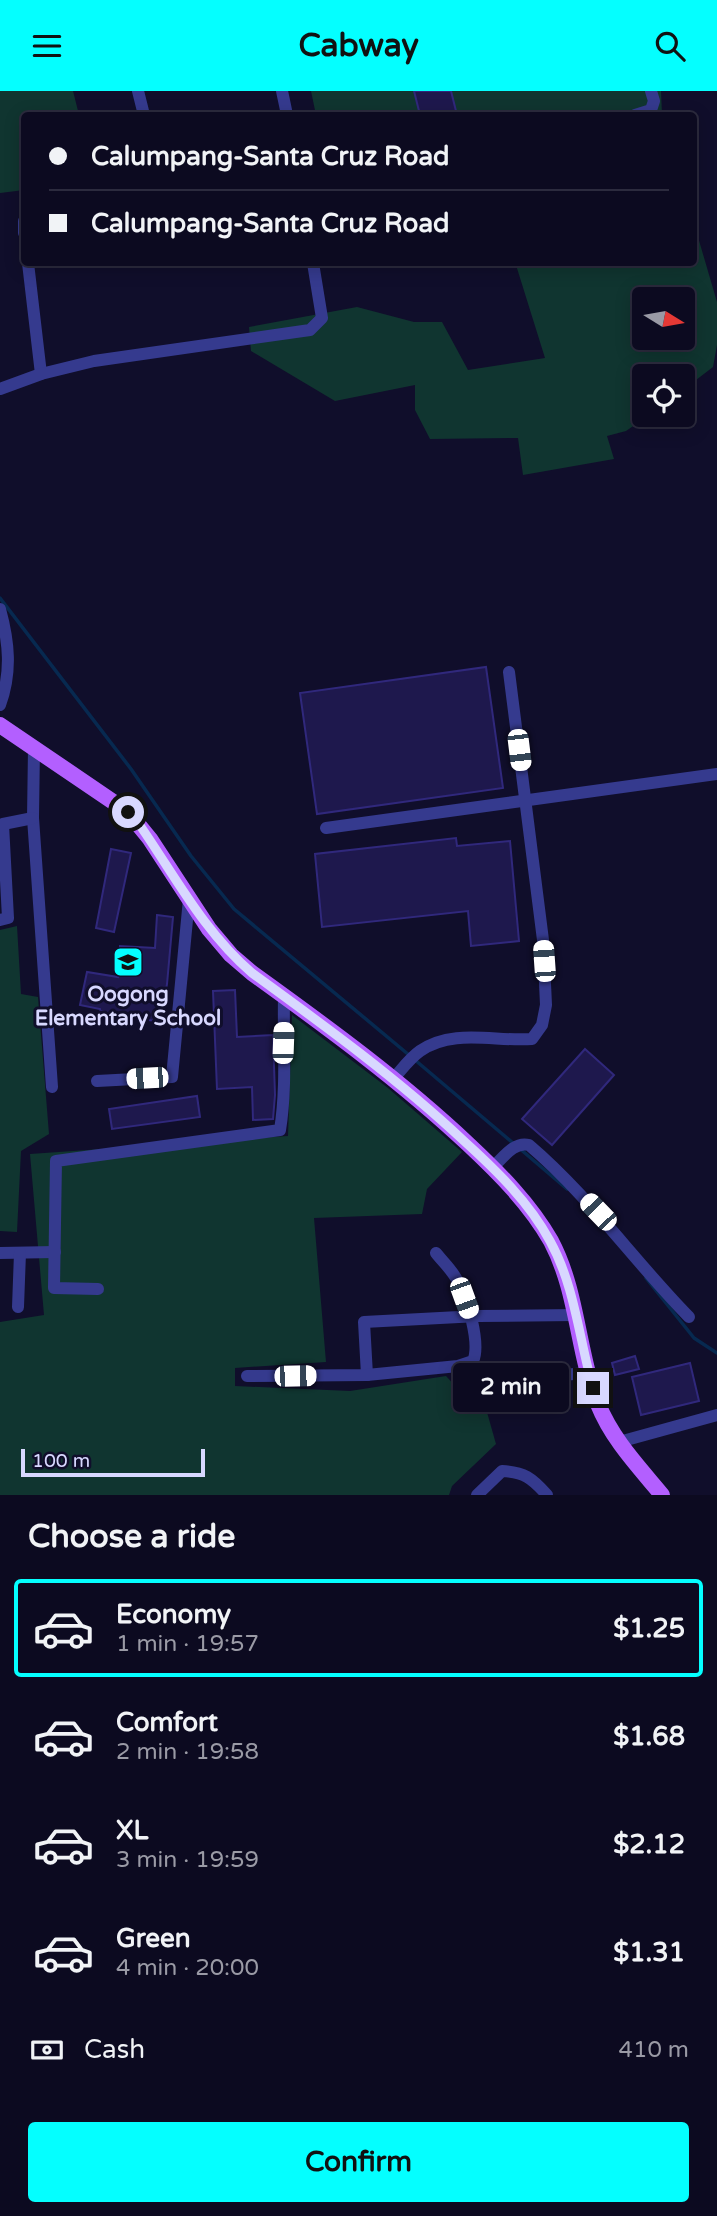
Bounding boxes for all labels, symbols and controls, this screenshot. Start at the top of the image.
icon: menu [28,27,66,65]
text: Cabway [298,27,419,65]
icon: search [651,27,689,65]
text: Calumpang-Santa Cruz Road [91,141,449,172]
text: Calumpang-Santa Cruz Road [91,208,449,239]
north arrow [632,287,695,350]
map controls [632,287,695,427]
button: locate [632,364,695,427]
car [507,728,532,772]
route start [112,796,144,828]
car [533,939,556,983]
school or university icon: Oogong Elementary School [111,945,145,979]
place label: Oogong Elementary School [35,982,221,1031]
car [272,1022,295,1064]
car [126,1066,169,1090]
car [576,1190,621,1234]
car [447,1275,482,1321]
callout: 2 min [453,1363,568,1413]
car [274,1365,317,1387]
route end [577,1372,609,1404]
text: 2 min [480,1373,542,1401]
scale bar [21,1446,205,1478]
text: 100 m [32,1450,90,1472]
text: Choose a ride [28,1518,235,1556]
icon: car [32,1597,95,1660]
text: Economy [116,1599,231,1630]
text: $1.25 [613,1613,685,1644]
text: 1 min · 19:57 [116,1630,259,1658]
icon: car [32,1705,95,1768]
text: Comfort [116,1707,218,1738]
text: $1.68 [613,1721,685,1752]
text: 2 min · 19:58 [116,1738,259,1766]
icon: car [32,1813,95,1876]
text: XL [116,1815,148,1846]
text: $2.12 [613,1829,685,1860]
text: 3 min · 19:59 [116,1846,259,1874]
icon: car [32,1921,95,1984]
text: Green [116,1923,191,1954]
text: $1.31 [613,1937,685,1968]
text: 4 min · 20:00 [116,1954,259,1982]
icon: cash [28,2031,66,2069]
text: Cash [84,2034,145,2065]
text: 410 m [619,2036,689,2064]
button: Confirm [28,2122,689,2202]

